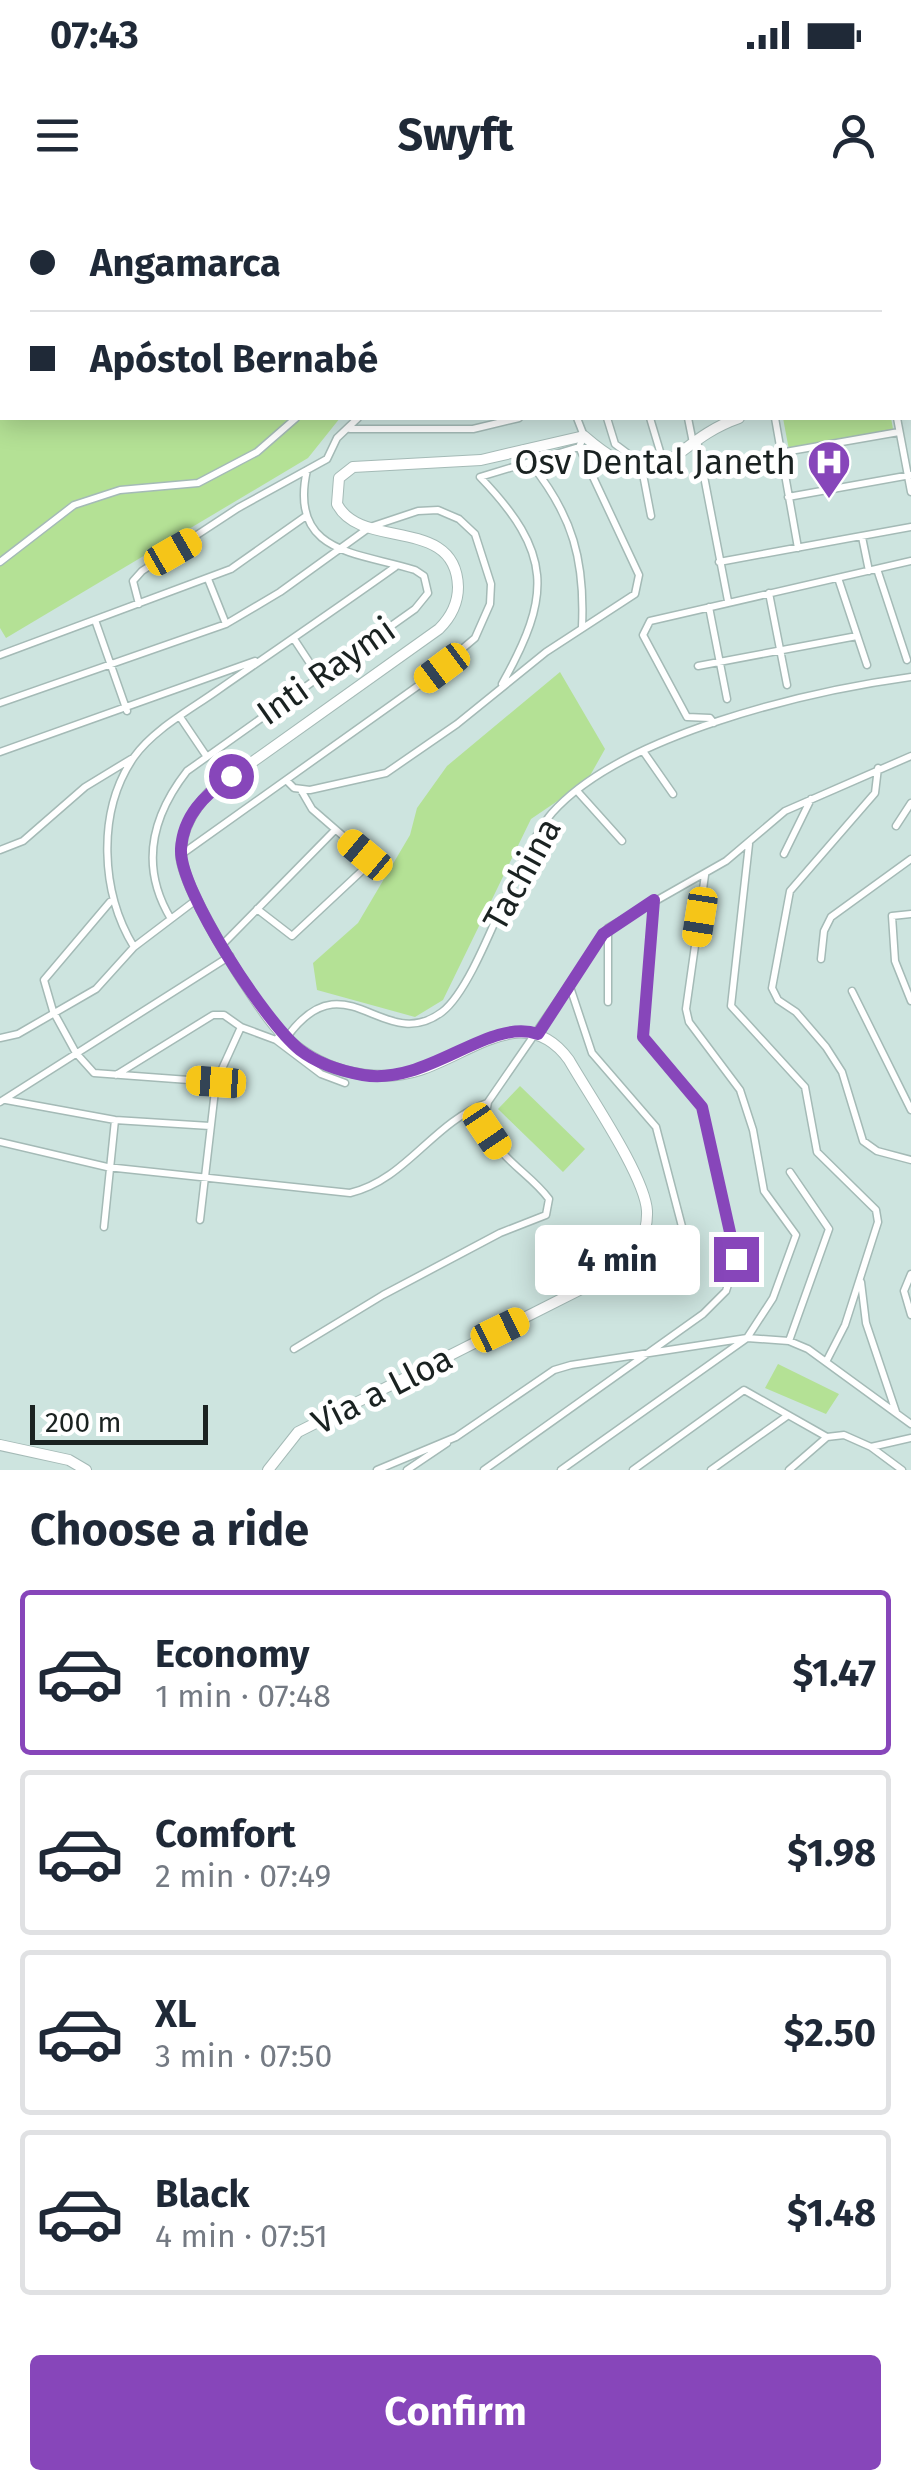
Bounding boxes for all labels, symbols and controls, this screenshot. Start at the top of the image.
text: 07:43 [50,12,139,58]
icon: menu [30,108,85,163]
text: Swyft [397,108,514,162]
icon: person [826,108,881,163]
text: Angamarca [90,240,281,286]
text: Apóstol Bernabé [90,336,378,382]
hospital icon: Osv Dental Janeth [806,439,852,500]
place label: Osv Dental Janeth [514,441,796,483]
car [140,524,206,580]
street label: Inti Raymi [249,608,403,734]
car [409,638,475,698]
route start [209,754,254,799]
street label: Tachina [474,810,570,938]
car [332,824,398,886]
car [680,885,720,949]
car [185,1065,247,1099]
car [458,1098,516,1164]
callout: 4 min [536,1224,701,1294]
route end [714,1237,759,1282]
text: 4 min [577,1241,658,1279]
car [466,1303,534,1357]
street label: Via a Lloa [305,1337,459,1443]
scale bar [30,1400,208,1444]
text: 200 m [45,1406,122,1439]
text: Choose a ride [30,1503,309,1557]
icon: car [35,1628,125,1718]
text: Economy [155,1631,310,1677]
text: $1.47 [792,1650,876,1696]
text: 1 min · 07:48 [155,1677,331,1715]
icon: car [35,1808,125,1898]
text: Comfort [155,1811,296,1857]
text: $1.98 [787,1830,876,1876]
text: 2 min · 07:49 [155,1857,331,1895]
icon: car [35,1988,125,2078]
text: XL [155,1991,197,2037]
text: $2.50 [784,2010,876,2056]
text: 3 min · 07:50 [155,2037,332,2075]
icon: car [35,2168,125,2258]
text: Black [155,2171,250,2217]
text: $1.48 [787,2190,876,2236]
text: 4 min · 07:51 [155,2217,328,2255]
button: Confirm [30,2355,881,2470]

